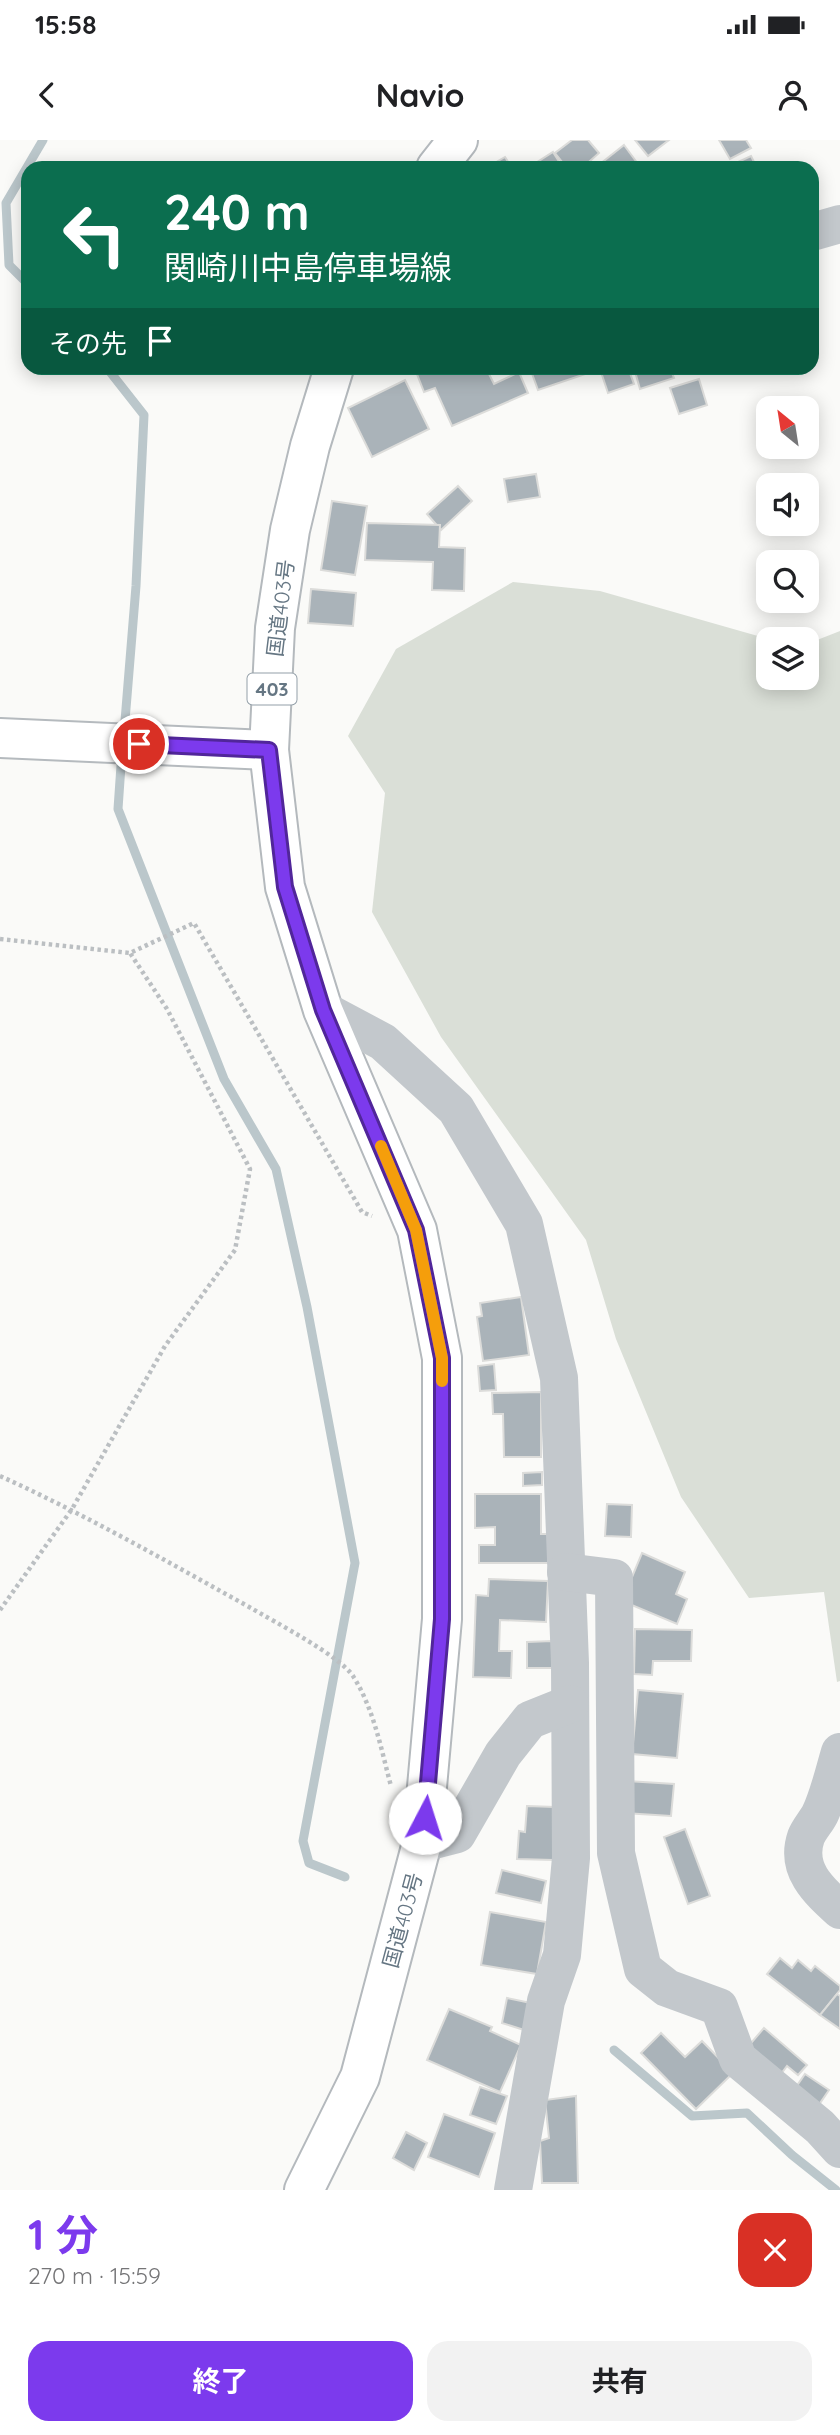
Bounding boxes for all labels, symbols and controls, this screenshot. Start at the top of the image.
text: 15:58 [35,8,96,41]
text: Navio [376,75,464,115]
icon: back [28,76,66,114]
icon: person [774,76,812,114]
text: 240 m [164,181,310,242]
icon: left [49,189,140,280]
text: 関崎川中島停車場線 [164,247,452,287]
icon: arrive [141,322,179,360]
text: その先 [49,327,127,360]
north arrow [756,396,819,458]
map controls [756,396,819,690]
button: sound [756,473,819,536]
button: search [756,550,819,613]
street label: 国道403号 [261,558,299,658]
button: layers [756,627,819,690]
road number: 403 [247,674,296,704]
pin [109,714,169,774]
icon: arrive [120,725,158,763]
position arrow [388,1781,462,1855]
street label: 国道403号 [377,1870,427,1970]
text: 1 分 [28,2208,98,2261]
button: close [738,2213,812,2287]
text: 270 m · 15:59 [28,2261,161,2290]
button: 終了 [28,2341,413,2421]
button: 共有 [427,2341,812,2421]

